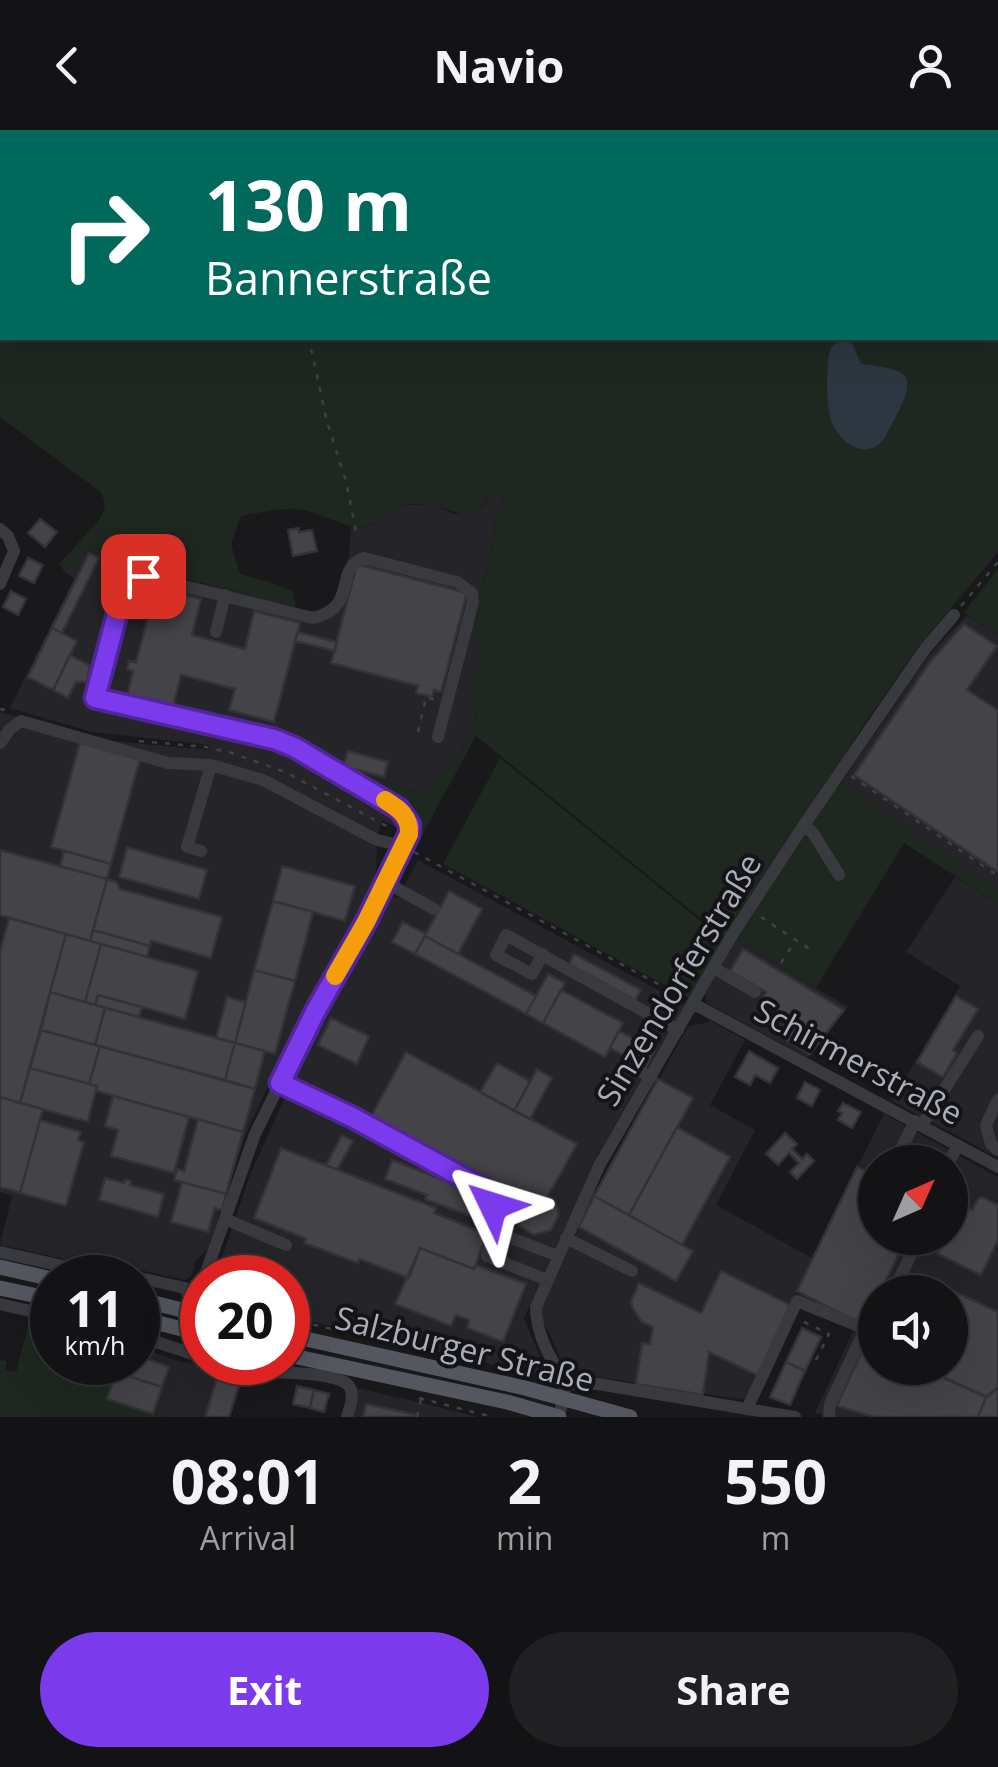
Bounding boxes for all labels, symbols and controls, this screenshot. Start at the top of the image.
text: Navio [434,35,564,96]
icon: back [40,38,95,93]
icon: person [903,38,958,93]
text: 130 m [205,156,412,252]
icon: right [40,170,170,300]
text: Bannerstraße [205,247,492,308]
pin [101,534,186,619]
icon: arrive [116,549,171,604]
street label: Sinzendorferstraße [586,845,770,1113]
street label: Schirmerstraße [747,988,971,1134]
north arrow [858,1145,968,1255]
map controls [858,1145,968,1385]
position arrow [441,1154,545,1258]
speed limit sign: 20 [180,1255,310,1385]
text: 11 [66,1274,124,1342]
button: sound [858,1275,968,1385]
street label: Salzburger Straße [331,1295,599,1401]
text: km/h [65,1328,125,1362]
text: 08:01 [171,1440,325,1522]
text: 2 [508,1440,542,1522]
text: 550 [724,1440,827,1522]
text: Arrival [200,1516,296,1559]
text: min [496,1516,553,1559]
text: m [761,1516,790,1559]
button: Exit [40,1632,489,1747]
button: Share [509,1632,958,1747]

